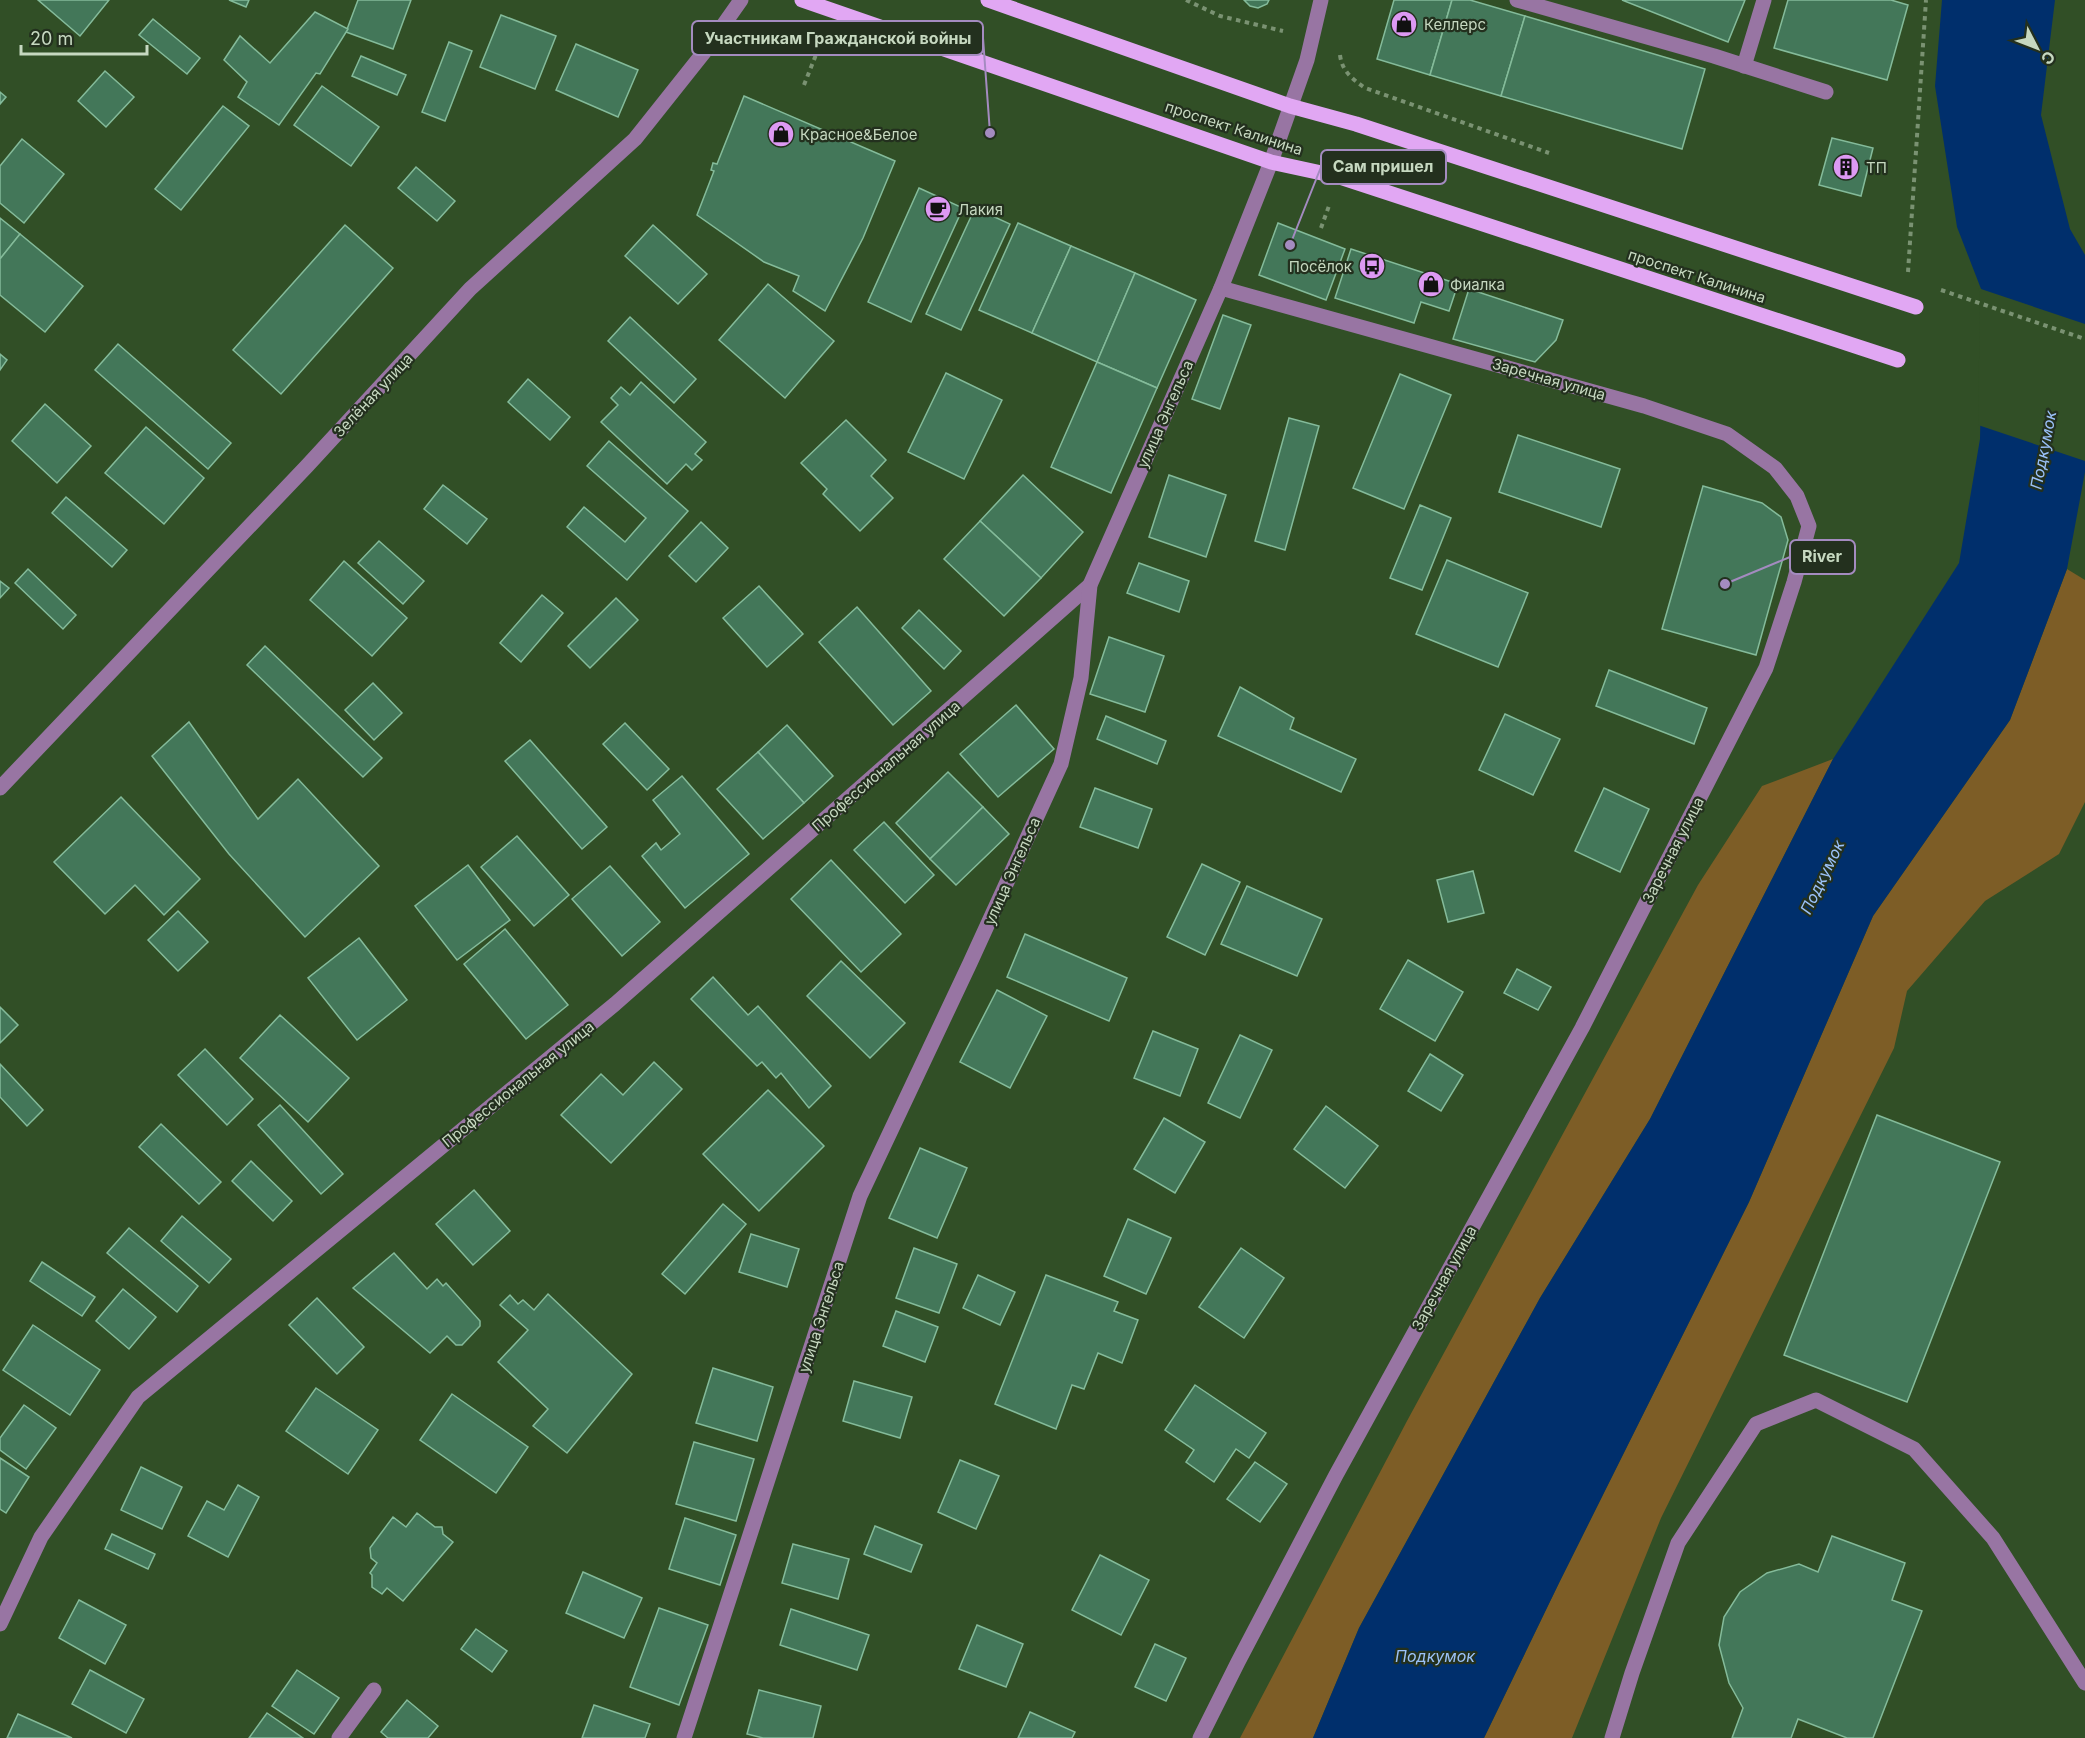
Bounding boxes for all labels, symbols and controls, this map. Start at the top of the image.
shop icon: Келлерс [1389,9,1419,39]
place label: Келлерс [1424,15,1486,34]
scale bar [21,18,147,56]
north arrow [2007,18,2067,78]
callout: Участникам Гражданской войны [692,21,983,55]
text: 20 m [30,28,73,49]
text: Участникам Гражданской войны [705,28,971,48]
text: С [2037,47,2060,69]
street label: проспект Калинина [1163,97,1305,159]
shop icon: Красное&Белое [766,119,796,149]
place label: Красное&Белое [800,125,917,144]
callout: Сам пришел [1321,150,1446,184]
building icon: ТП [1831,152,1861,182]
text: Сам пришел [1333,156,1433,176]
place label: ТП [1866,158,1887,177]
cafe icon: Лакия [923,194,953,224]
place label: Лакия [958,200,1003,219]
street label: проспект Калинина [1626,245,1768,307]
bus stop icon: Посёлок [1357,251,1387,281]
place label: Посёлок [1289,257,1352,276]
shop icon: Фиалка [1416,269,1446,299]
place label: Фиалка [1450,275,1505,294]
street label: Зелёная улица [329,349,417,441]
street label: Заречная улица [1490,354,1608,404]
street label: улица Энгельса [1133,357,1197,471]
water label: Подкумок [2026,408,2061,491]
callout: River [1790,540,1855,574]
text: River [1802,546,1843,566]
street label: Профессиональная улица [808,696,964,836]
street label: Заречная улица [1638,794,1708,906]
street label: улица Энгельса [980,814,1044,928]
water label: Подкумок [1796,836,1849,917]
street label: Профессиональная улица [438,1017,598,1151]
street label: Заречная улица [1407,1222,1481,1334]
street label: улица Энгельса [794,1259,848,1375]
water label: Подкумок [1395,1646,1476,1666]

